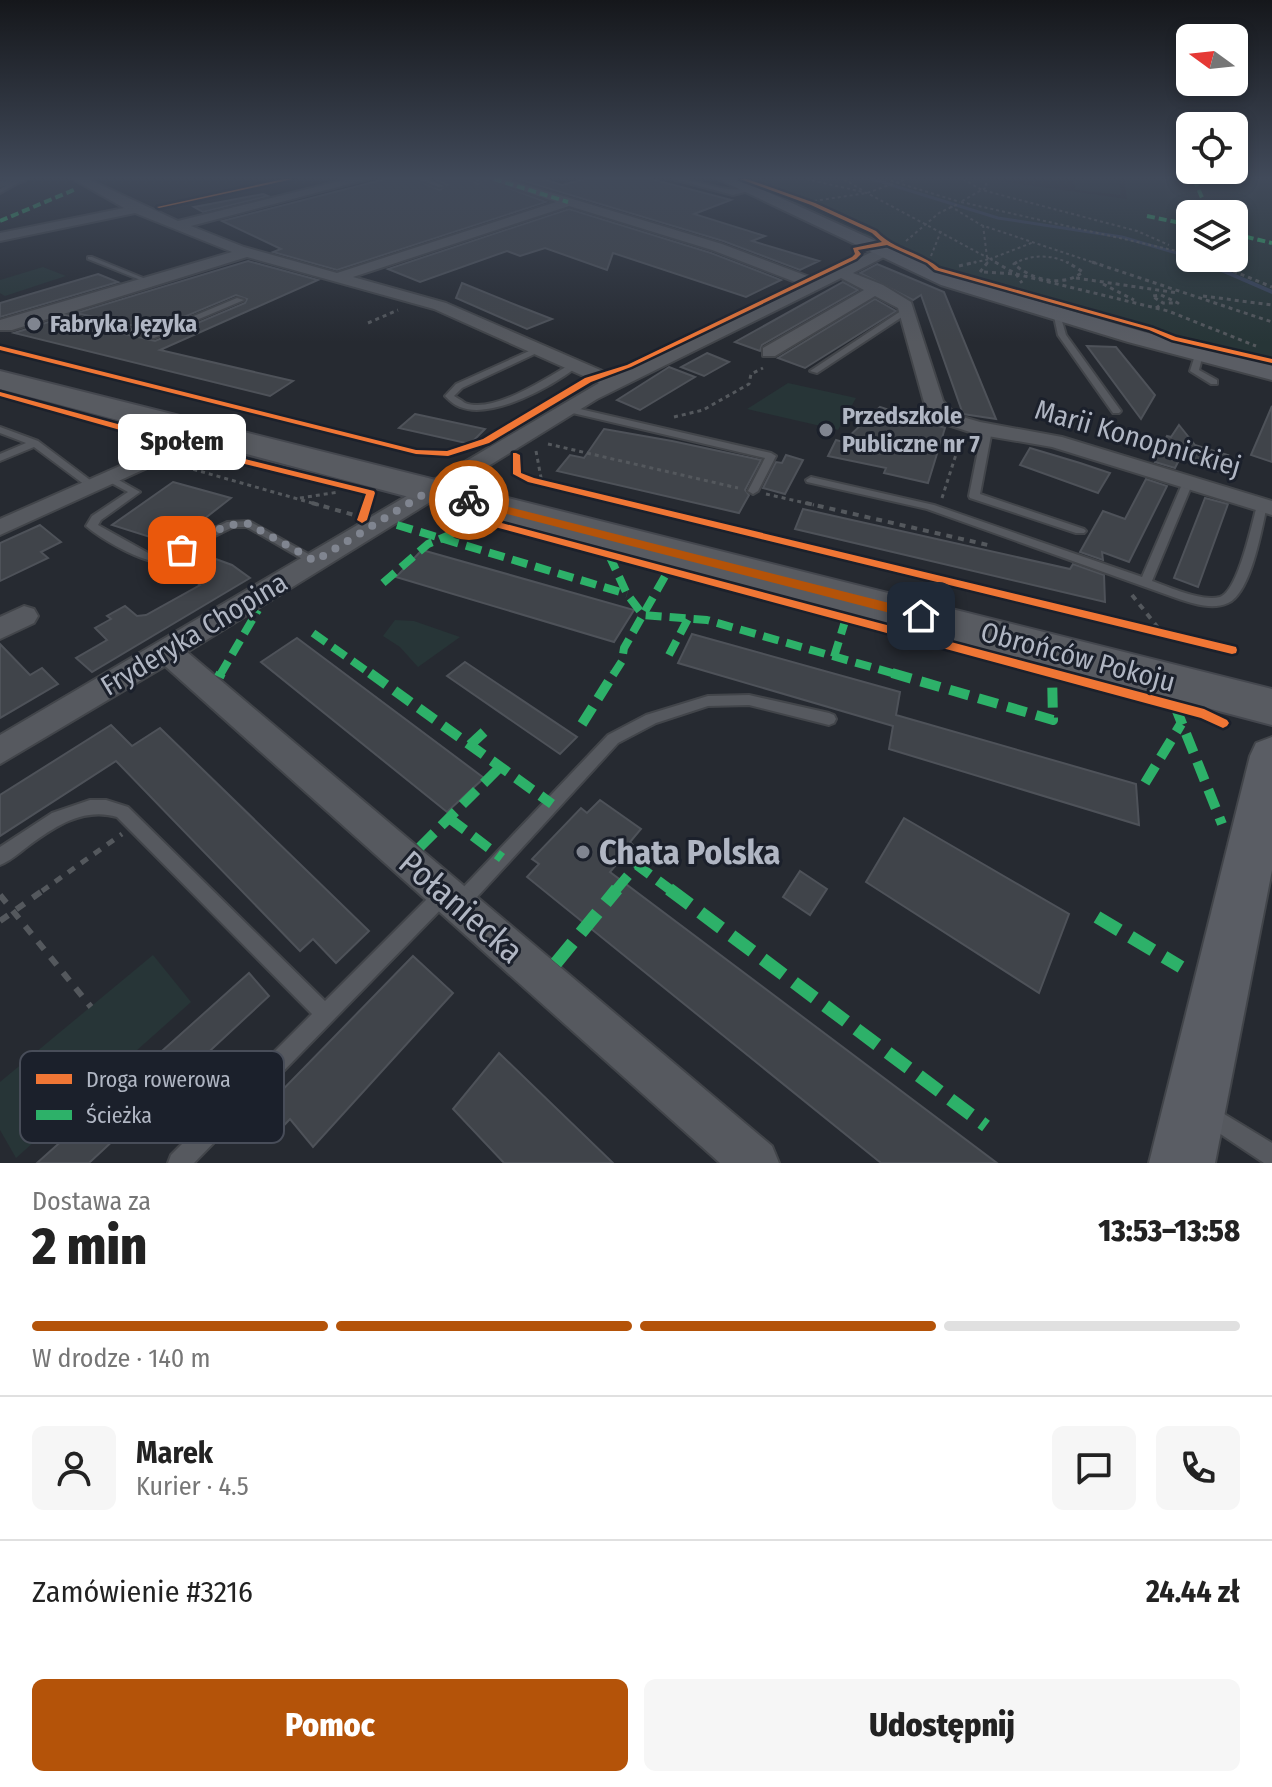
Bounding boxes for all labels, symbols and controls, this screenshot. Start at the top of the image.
north arrow [1176,24,1248,96]
map controls [1176,24,1248,272]
button: locate [1176,112,1248,184]
button: layers [1176,200,1248,272]
place label: Fabryka Języka [50,310,197,338]
marker: Fabryka Języka [25,315,43,333]
street label: Marii Konopnickiej [1031,393,1245,483]
place label: Przedszkole Publiczne nr 7 [842,402,980,458]
callout: Społem [118,414,246,470]
marker: Przedszkole Publiczne nr 7 [817,421,835,439]
text: Społem [140,426,224,457]
courier [429,460,509,540]
icon: bike [447,478,491,522]
pin [148,516,216,584]
icon: bag [160,528,204,572]
street label: Fryderyka Chopina [95,565,293,703]
pin [887,582,955,650]
icon: home [899,594,943,638]
street label: Obrońców Pokoju [977,615,1179,699]
place label: Chata Polska [599,832,780,873]
street label: Połaniecka [391,842,531,972]
marker: Chata Polska [574,843,592,861]
legend [20,1051,284,1143]
text: Droga rowerowa [86,1066,231,1093]
text: Ścieżka [86,1102,152,1129]
text: Dostawa za [32,1186,151,1217]
text: 13:53–13:58 [1098,1213,1240,1249]
text: 2 min [32,1215,147,1278]
text: W drodze · 140 m [32,1343,211,1374]
button: person [32,1426,116,1510]
button: chat [1052,1426,1136,1510]
button: phone [1156,1426,1240,1510]
text: Marek [136,1435,213,1471]
text: Kurier · 4.5 [136,1471,249,1502]
text: Zamówienie #3216 [32,1574,253,1610]
text: 24.44 zł [1146,1574,1240,1610]
button: Pomoc [32,1679,628,1771]
button: Udostępnij [644,1679,1240,1771]

